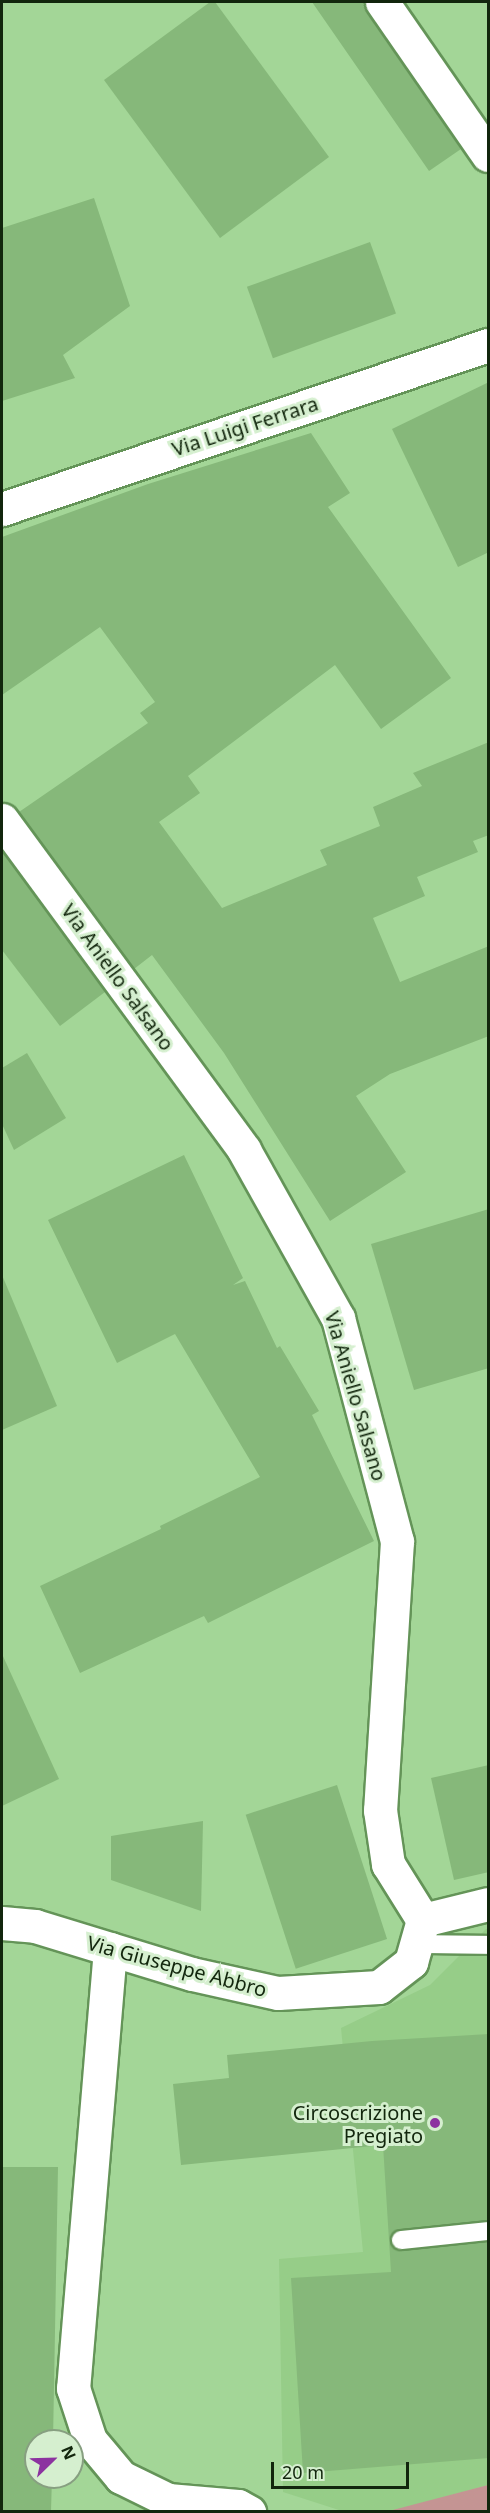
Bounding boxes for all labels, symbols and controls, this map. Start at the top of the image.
street label: Via Luigi Ferrara [169,391,321,461]
street label: Via Aniello Salsano [57,899,179,1055]
street label: Via Aniello Salsano [320,1308,392,1484]
street label: Via Giuseppe Abbro [85,1930,269,2002]
place label: Circoscrizione Pregiato [293,2100,423,2147]
marker: Circoscrizione Pregiato [428,2116,442,2130]
north arrow [24,2429,84,2489]
text: N [56,2442,81,2463]
scale bar [274,2450,412,2488]
text: 20 m [282,2460,324,2484]

